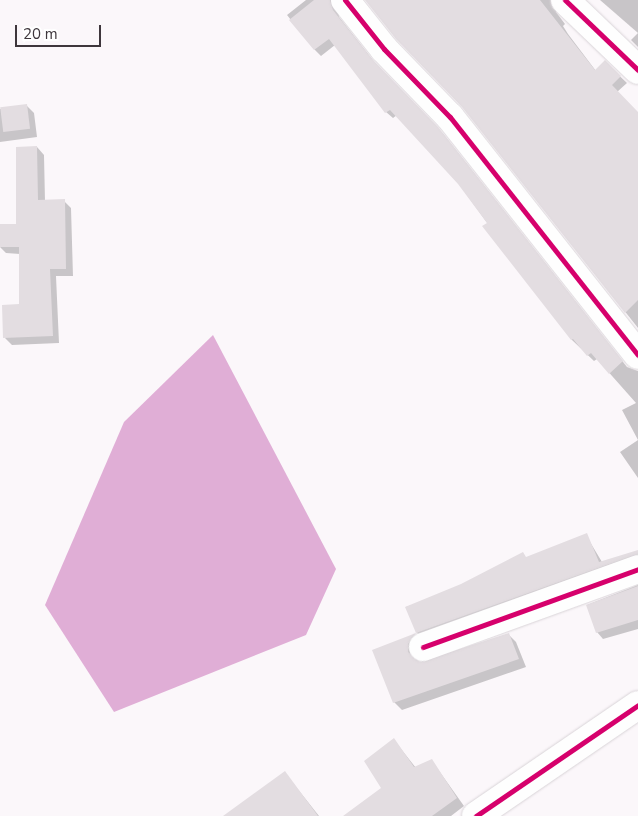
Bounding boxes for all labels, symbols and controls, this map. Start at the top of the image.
scale bar [18,15,104,47]
text: 20 m [23,24,58,44]

